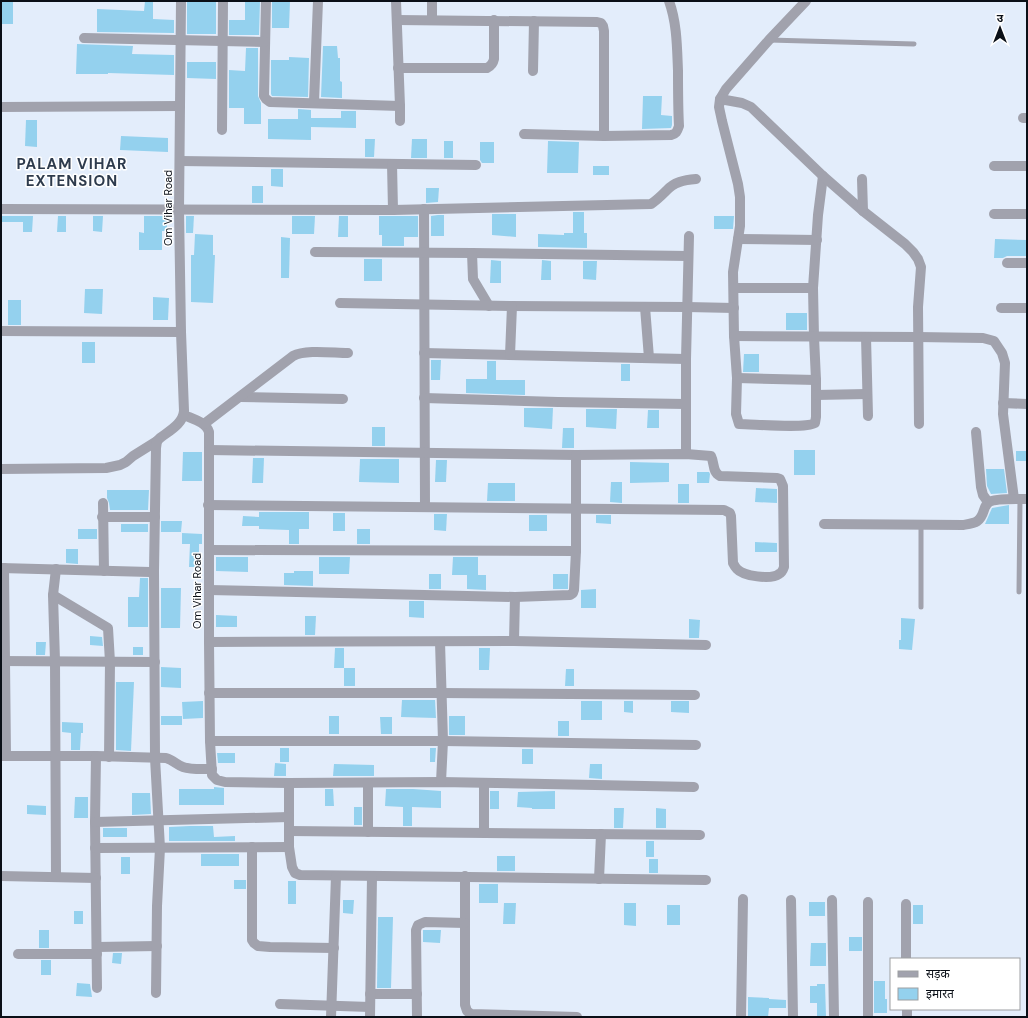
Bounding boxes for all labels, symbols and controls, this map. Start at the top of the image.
north arrow [980,8,1020,48]
text: उ [997,11,1004,25]
district label: PALAM VIHAR EXTENSION [16,154,128,191]
street label: Om Vihar Road [161,170,175,246]
street label: Om Vihar Road [190,553,204,629]
legend [890,958,1020,1010]
text: सड़क [926,966,951,982]
text: इमारत [926,986,955,1002]

